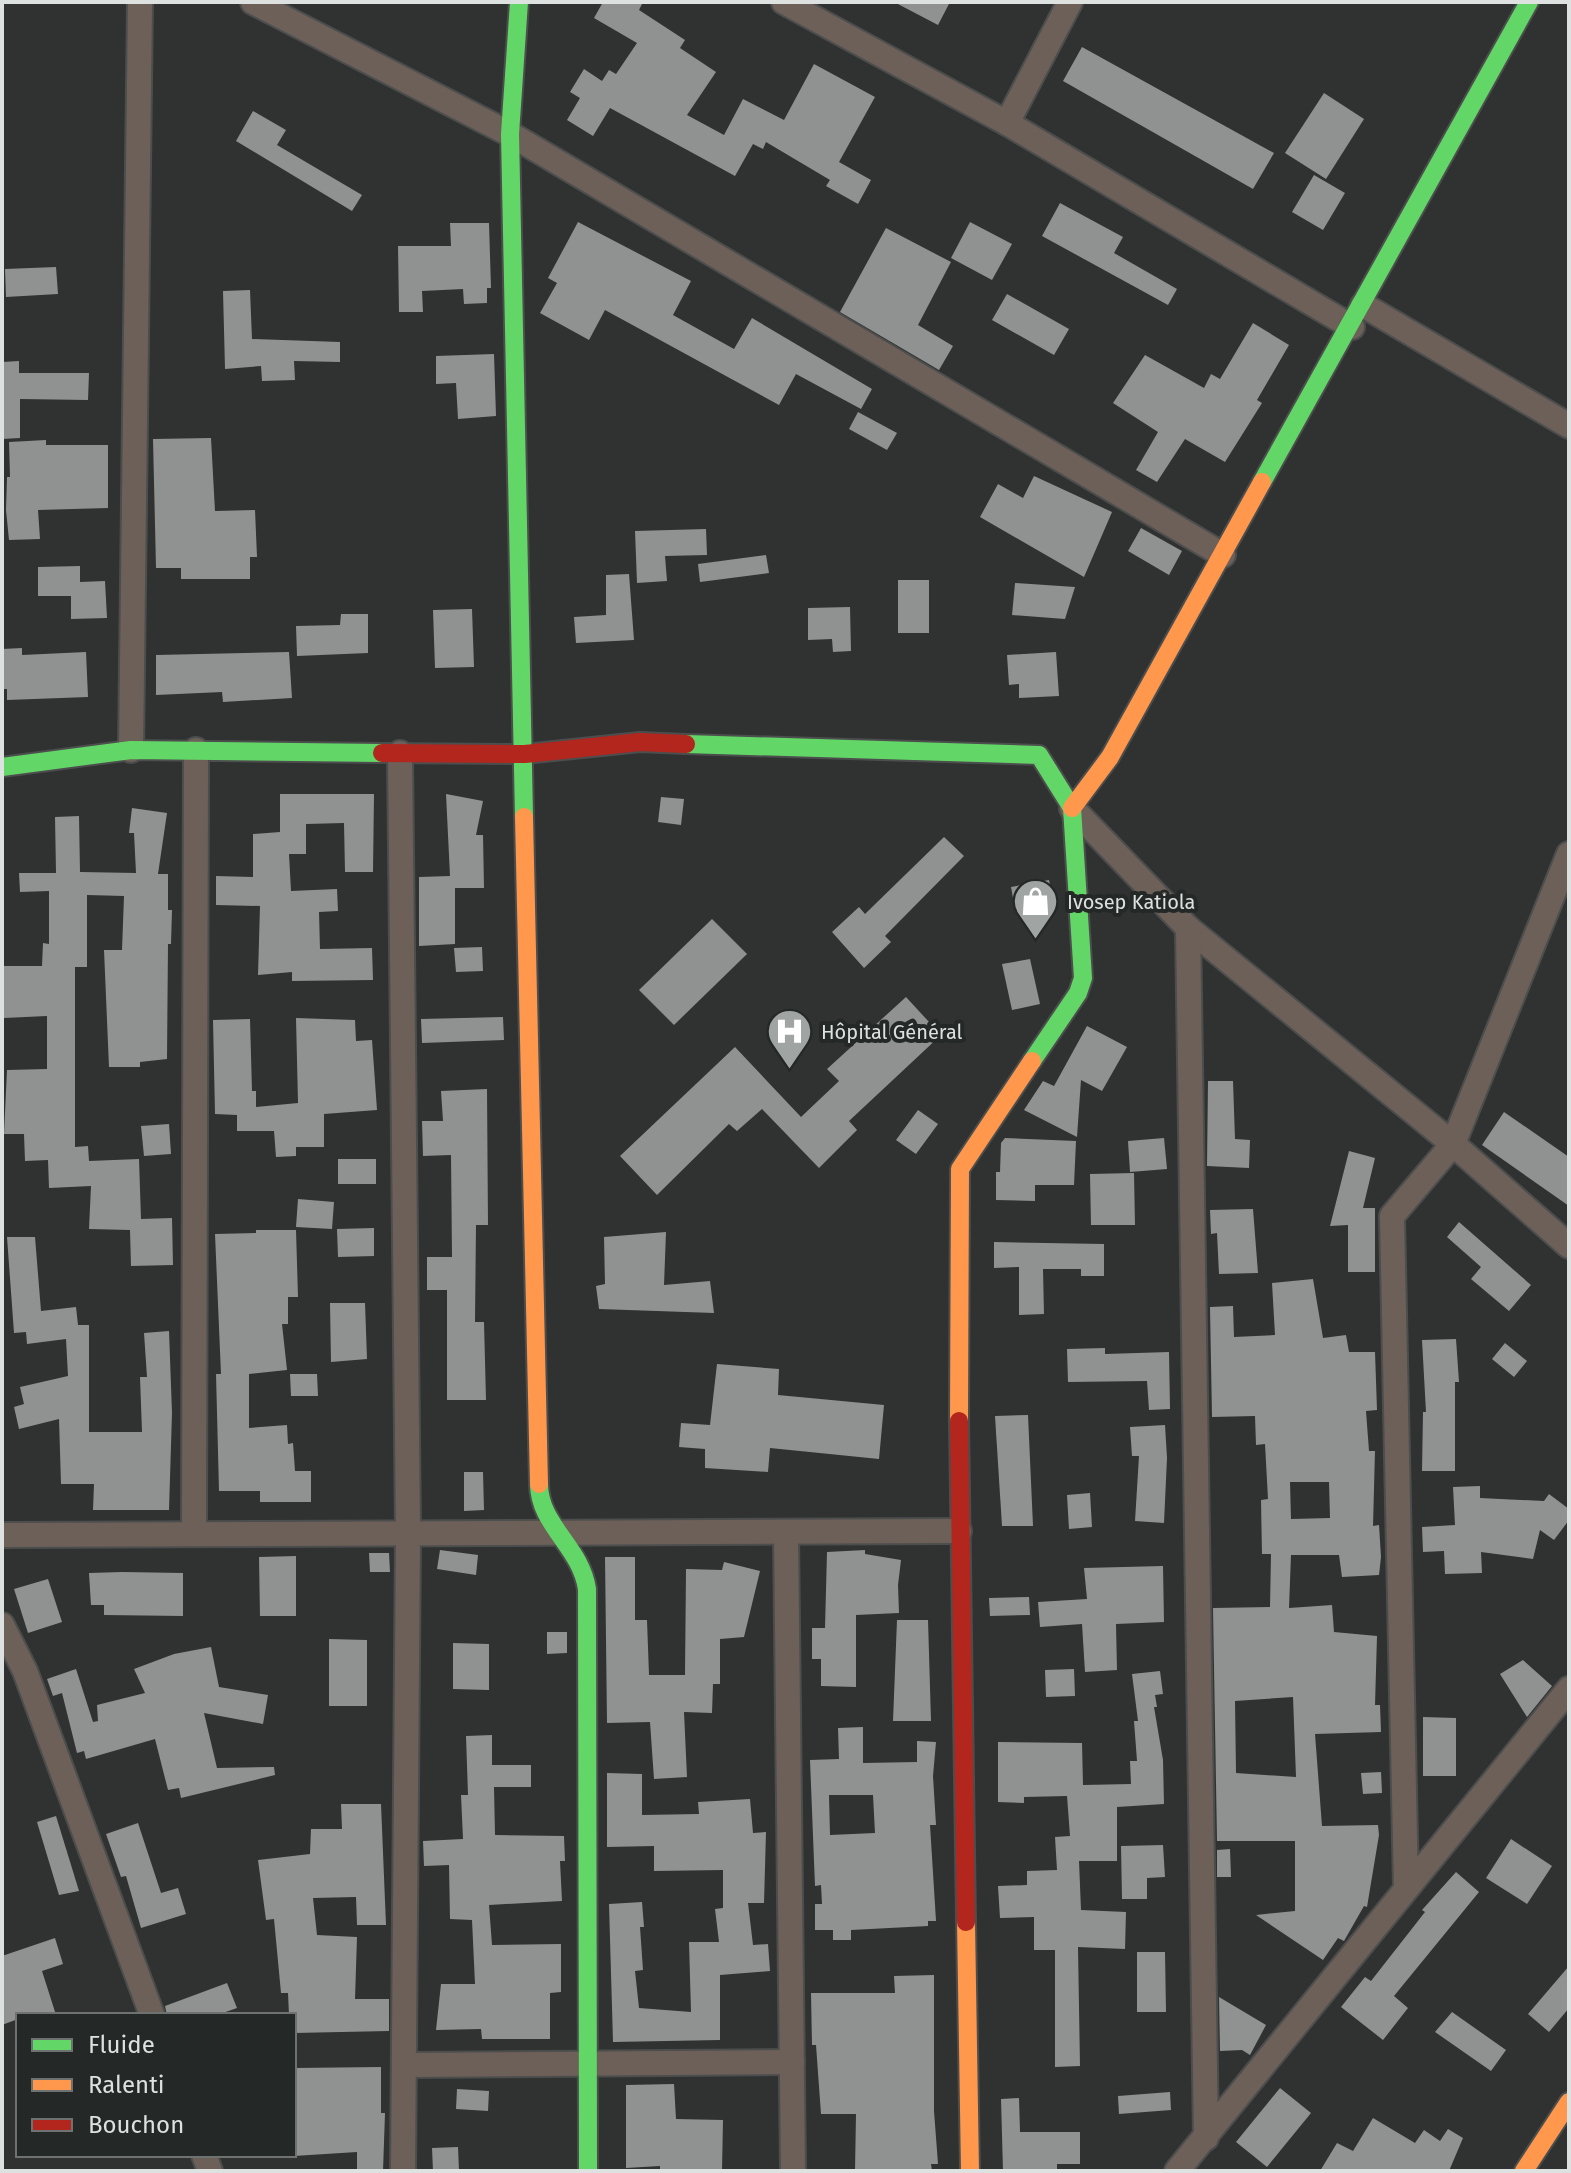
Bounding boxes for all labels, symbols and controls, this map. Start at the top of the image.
shop icon: Ivosep Katiola [1012,878,1060,941]
place label: Ivosep Katiola [1067,890,1195,914]
hospital icon: Hôpital Général [766,1008,814,1071]
place label: Hôpital Général [821,1020,963,1044]
legend [16,2013,296,2157]
text: Fluide [88,2031,155,2059]
text: Ralenti [88,2071,165,2099]
text: Bouchon [88,2111,184,2139]

